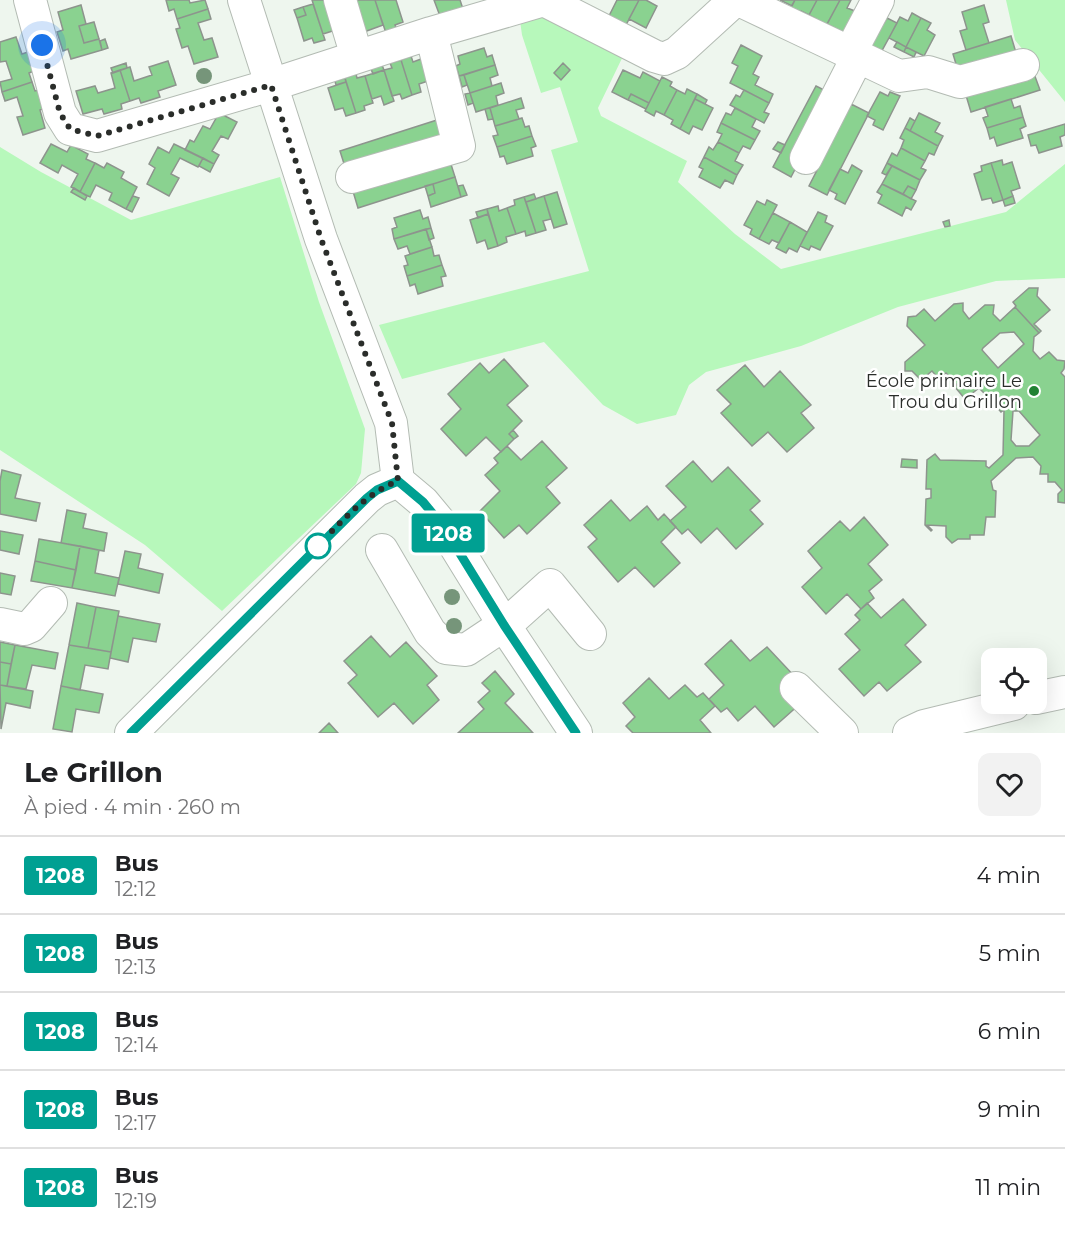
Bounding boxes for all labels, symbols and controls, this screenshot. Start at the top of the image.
your location [27,30,57,60]
place label: École primaire Le Trou du Grillon [866,370,1022,413]
marker: École primaire Le Trou du Grillon [1027,384,1041,398]
line badge: 1208 [406,514,490,552]
text: 1208 [424,521,472,546]
unlabelled marker [305,533,331,559]
map controls [981,648,1047,714]
button: locate [981,648,1047,714]
button: heart [978,753,1041,816]
text: Le Grillon [24,755,163,789]
text: À pied · 4 min · 260 m [24,795,241,819]
text: Bus [115,850,158,877]
text: 4 min [977,862,1041,889]
text: 1208 [36,863,85,888]
text: 12:12 [115,877,156,901]
text: Bus [115,928,158,955]
text: 5 min [979,940,1041,967]
text: 1208 [36,941,85,966]
text: 12:13 [115,955,156,979]
text: Bus [115,1006,158,1033]
text: 6 min [978,1018,1041,1045]
text: 1208 [36,1019,85,1044]
text: 12:14 [115,1033,158,1057]
text: Bus [115,1084,158,1111]
text: 9 min [978,1096,1041,1123]
text: 1208 [36,1097,85,1122]
text: 12:17 [115,1111,157,1135]
text: Bus [115,1162,158,1189]
text: 11 min [975,1174,1041,1201]
text: 1208 [36,1175,85,1200]
text: 12:19 [115,1189,157,1213]

